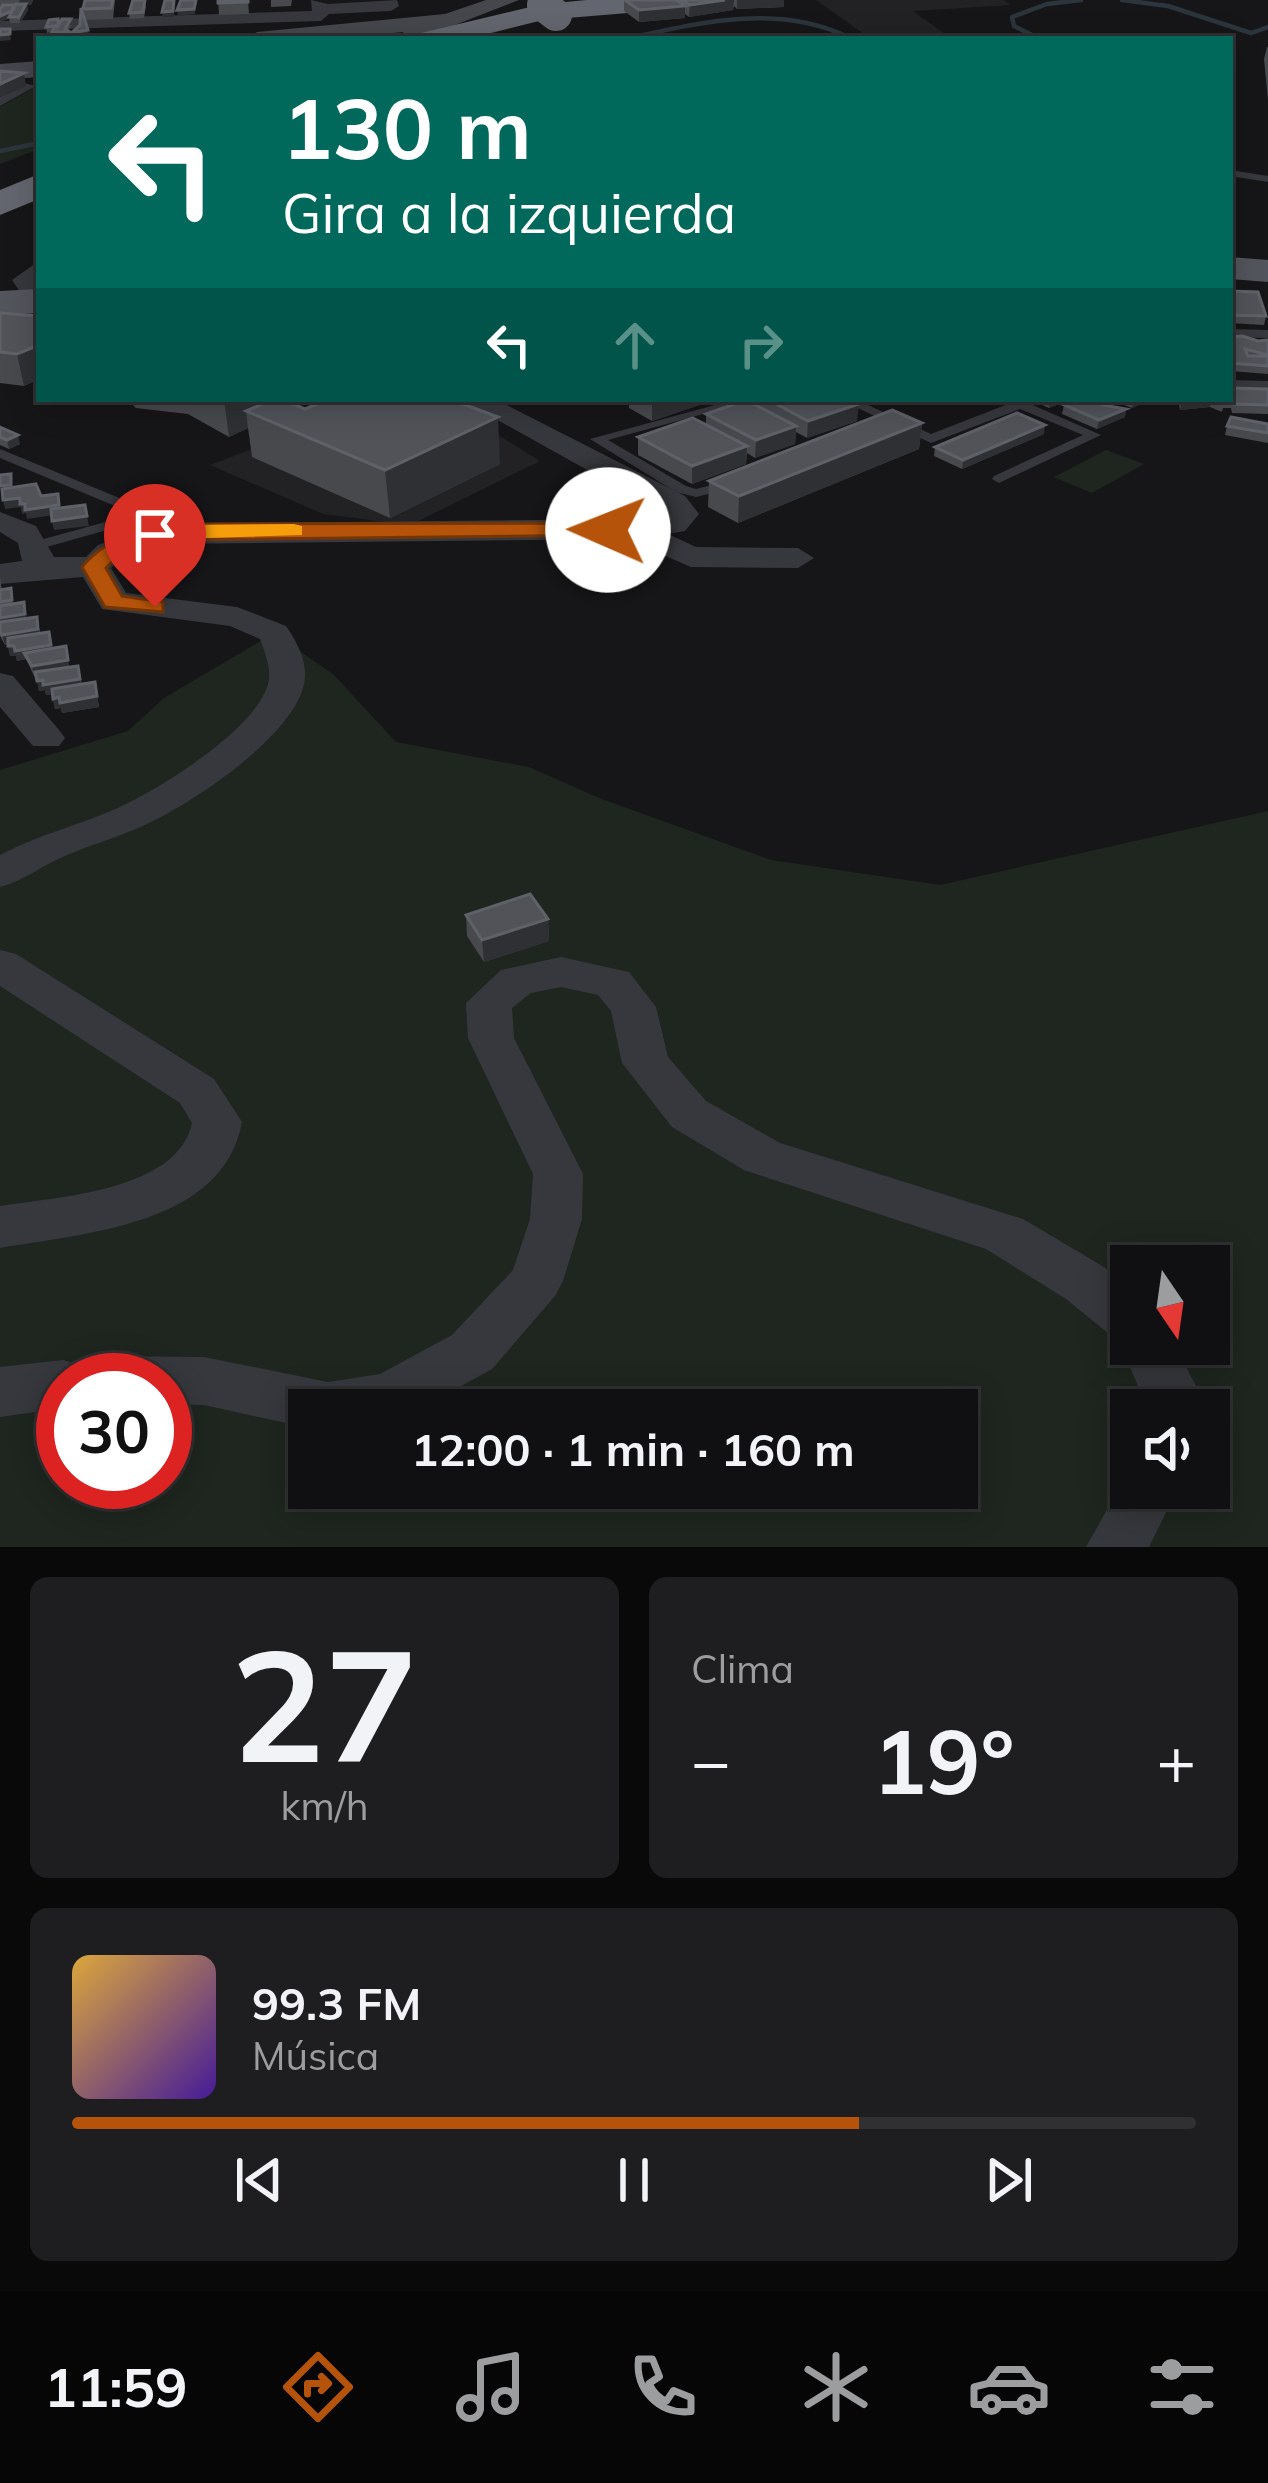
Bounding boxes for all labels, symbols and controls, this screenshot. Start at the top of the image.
text: 130 m [282,75,532,180]
icon: left [84,84,240,240]
text: Gira a la izquierda [282,179,736,247]
icon: left [476,312,542,378]
icon: ahead [602,312,668,378]
icon: right [728,312,794,378]
position arrow [545,467,671,593]
pin [104,484,206,607]
icon: arrive [122,502,188,568]
north arrow [1110,1245,1230,1365]
map controls [1110,1245,1230,1509]
speed limit sign: 30 [36,1353,192,1509]
button: sound [1110,1389,1230,1509]
text: 12:00 · 1 min · 160 m [411,1421,855,1477]
text: 27 [231,1605,418,1801]
text: Clima [691,1644,794,1693]
text: 19° [872,1704,1015,1817]
text: − [691,1719,731,1802]
text: + [1156,1719,1196,1802]
text: km/h [280,1781,369,1830]
text: 99.3 FM [252,1975,421,2031]
text: Música [252,2031,379,2080]
icon: previous [226,2147,292,2213]
icon: pause [601,2147,667,2213]
icon: next [976,2147,1042,2213]
icon: directions [276,2345,360,2429]
icon: music [449,2345,533,2429]
icon: phone [621,2345,705,2429]
icon: climate [794,2345,878,2429]
icon: car [967,2345,1051,2429]
icon: filters [1140,2345,1224,2429]
text: 11:59 [44,2353,187,2421]

